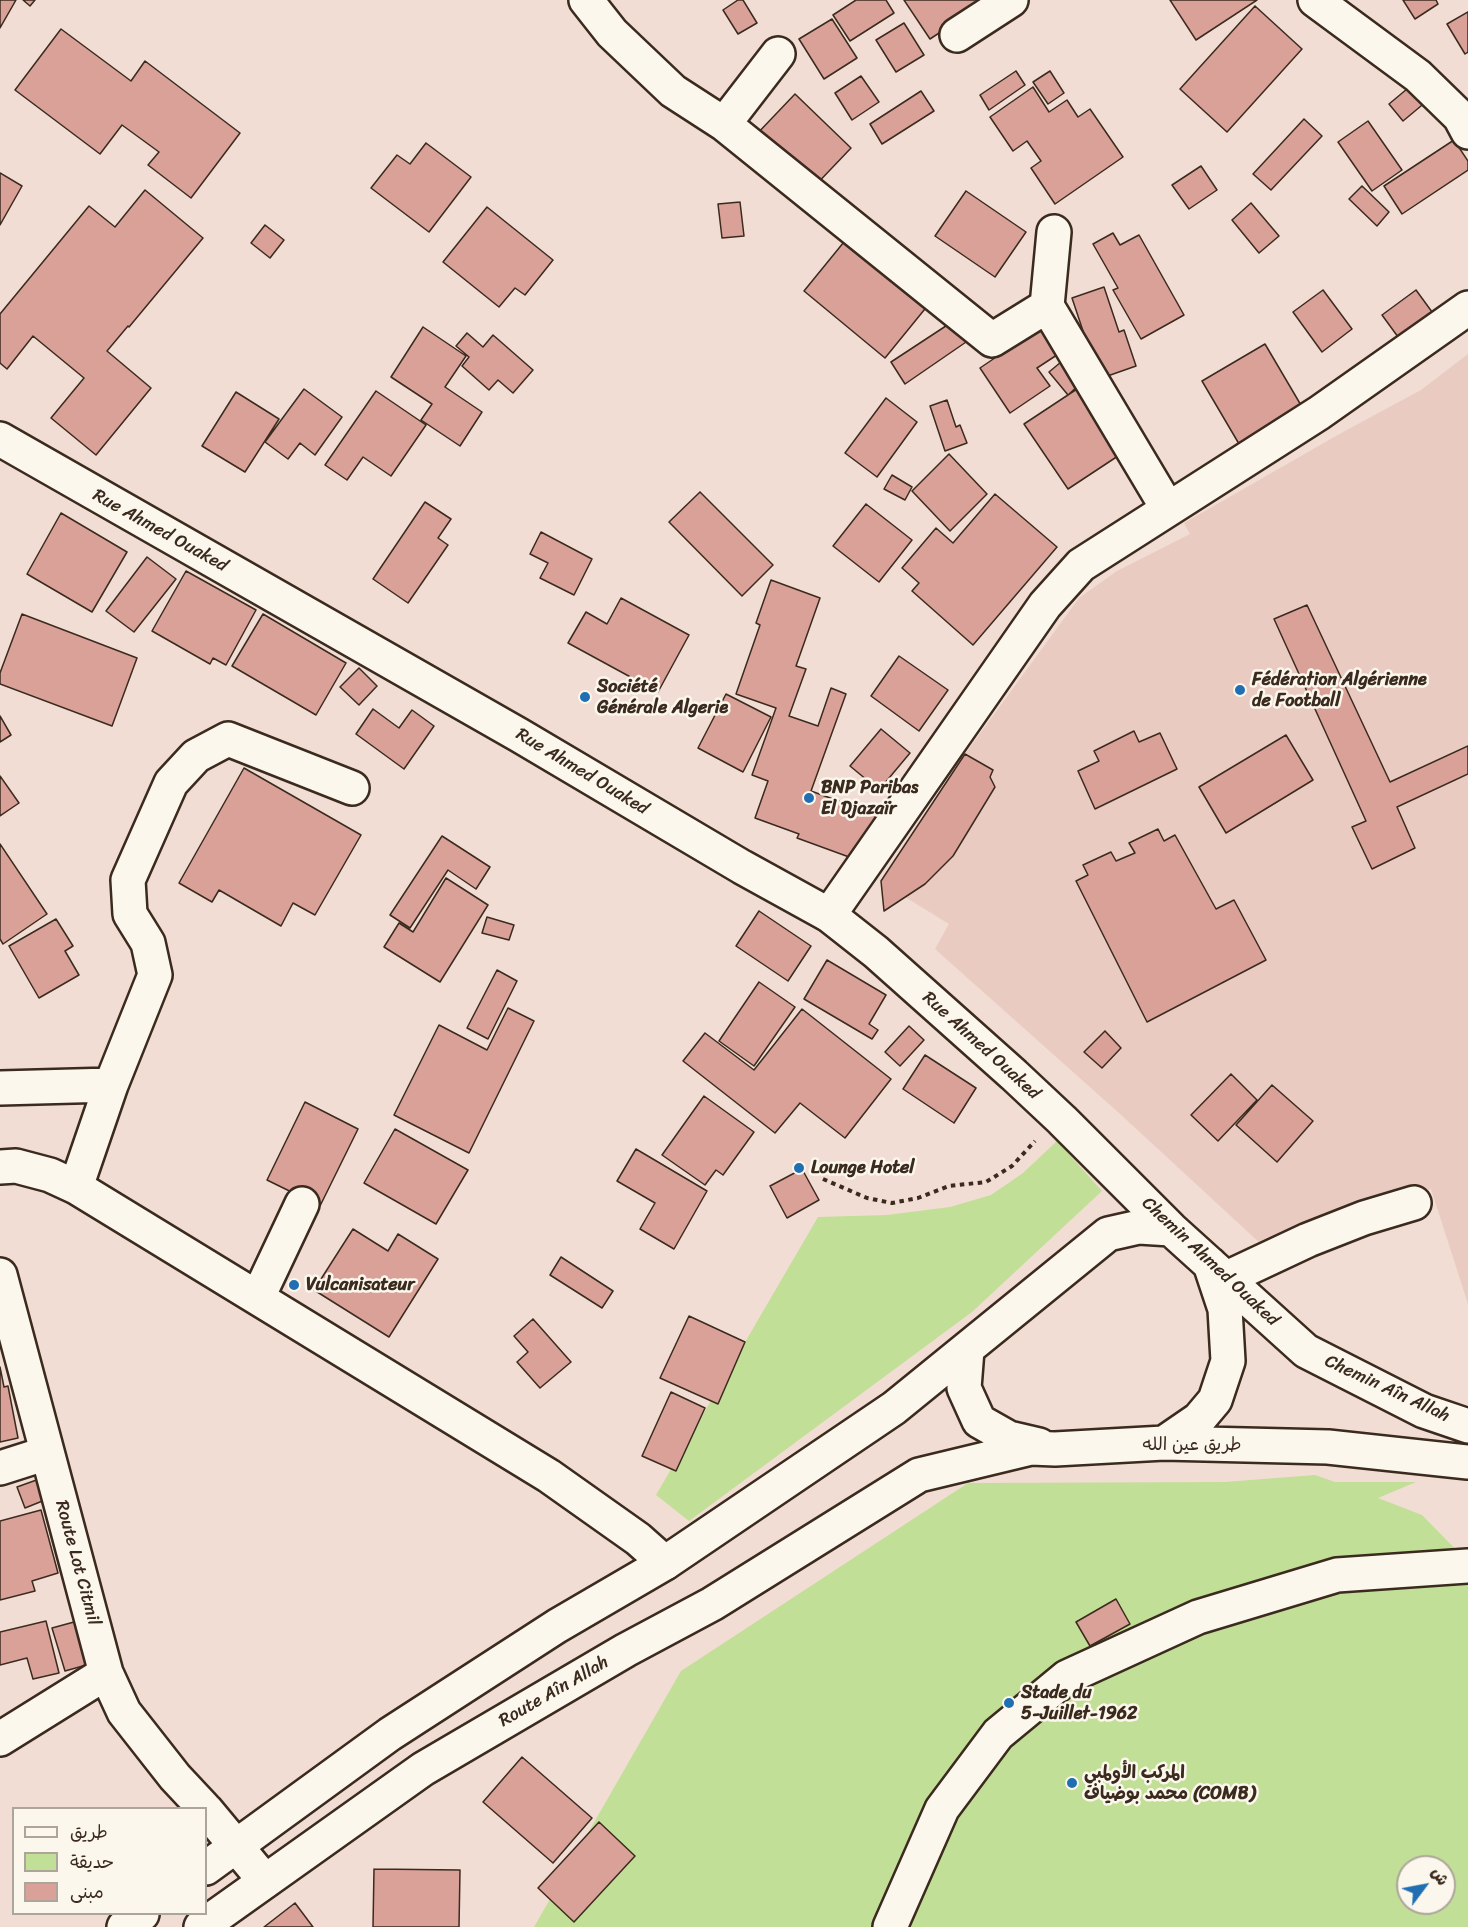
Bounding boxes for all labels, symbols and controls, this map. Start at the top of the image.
street label: Rue Ahmed Ouaked [89,485,231,577]
place label: Fédération Algérienne de Football [1252,669,1427,712]
place label: Société Générale Algerie [597,676,728,718]
marker: Fédération Algérienne de Football [1233,683,1247,697]
marker: Société Générale Algerie [578,690,592,704]
street label: Rue Ahmed Ouaked [512,724,652,820]
place label: BNP Paribas El Djazaïr [821,777,918,820]
marker: BNP Paribas El Djazaïr [802,791,816,805]
street label: Rue Ahmed Ouaked [918,987,1044,1105]
place label: Lounge Hotel [811,1157,914,1179]
marker: Lounge Hotel [792,1161,806,1175]
street label: Chemin Ahmed Ouaked [1137,1193,1283,1331]
place label: Vulcanisateur [306,1274,415,1296]
marker: Vulcanisateur [287,1278,301,1292]
street label: Chemin Aîn Allah [1321,1351,1453,1427]
street label: طريق عين الله [1143,1434,1241,1456]
street label: Route Lot Citmil [50,1498,104,1628]
street label: Route Aîn Allah [495,1652,613,1732]
place label: Stade du 5-Juillet-1962 [1021,1682,1137,1724]
marker: Stade du 5-Juillet-1962 [1002,1696,1016,1710]
place label: المركب الأولمبي محمد بوضياف (COMB) [1084,1762,1255,1804]
marker: المركب الأولمبي محمد بوضياف (COMB) [1065,1776,1079,1790]
legend [12,1807,207,1915]
text: طريق [70,1816,108,1848]
text: حديقة [70,1846,114,1878]
north arrow [1396,1855,1456,1915]
text: ش [1423,1861,1457,1891]
text: مبنى [70,1876,104,1908]

